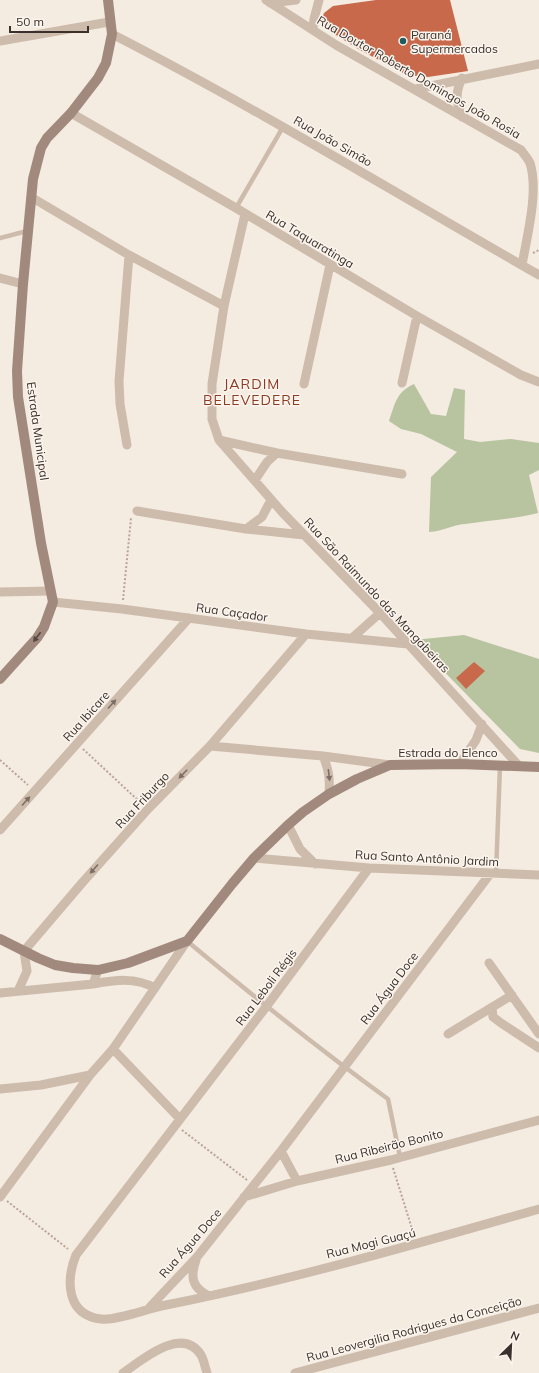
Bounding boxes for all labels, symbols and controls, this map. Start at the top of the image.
scale bar [10,8,88,34]
street label: Rua Doutor Roberto Domingos João Rosia [314,12,524,142]
text: 50 m [16,14,44,29]
place label: Paraná Supermercados [411,27,498,56]
marker: Paraná Supermercados [398,36,408,46]
street label: Rua João Simão [291,112,375,170]
street label: Rua Taquaratinga [263,207,357,271]
district label: JARDIM BELEVEDERE [203,375,301,409]
street label: Estrada Municipal [24,381,52,481]
street label: Rua São Raimundo das Mangabeiras [301,514,453,676]
street label: Rua Caçador [195,600,269,625]
one-way arrow [32,632,41,643]
street label: Rua Ibicare [59,688,113,744]
one-way arrow [108,699,117,709]
street label: Estrada do Elenco [398,745,498,760]
street label: Rua Friburgo [112,768,172,831]
one-way arrow [326,768,332,781]
one-way arrow [178,769,188,779]
one-way arrow [21,796,31,806]
street label: Rua Santo Antônio Jardim [355,847,499,869]
one-way arrow [90,864,99,874]
street label: Rua Leboli Régis [232,946,300,1028]
street label: Rua Água Doce [357,949,421,1027]
street label: Rua Ribeirão Bonito [333,1125,445,1167]
street label: Rua Água Doce [156,1205,224,1281]
street label: Rua Mogi Guaçú [325,1225,417,1261]
street label: Rua Leovergilia Rodrigues da Conceição [305,1293,523,1365]
north arrow [491,1325,531,1365]
text: N [508,1328,522,1344]

